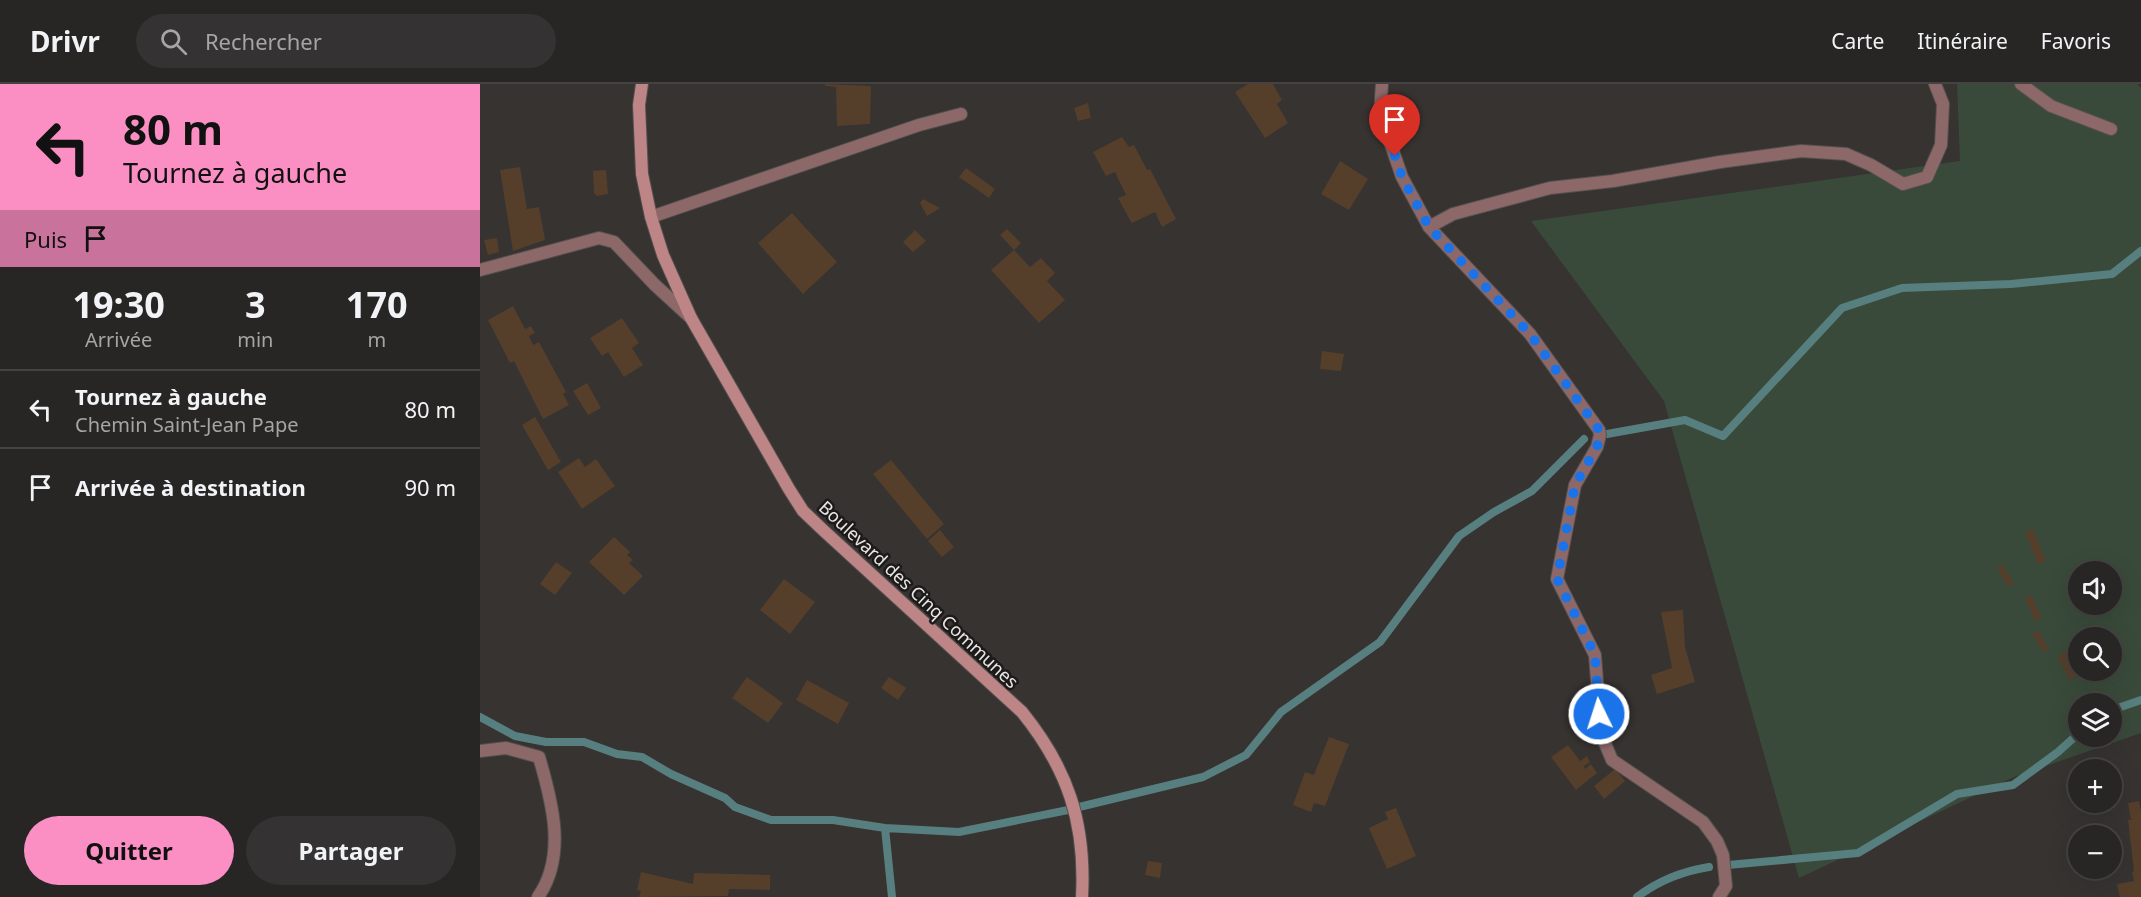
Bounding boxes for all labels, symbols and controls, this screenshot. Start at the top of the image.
search box [136,14,556,68]
text: Drivr [30,22,100,60]
icon: search [157,25,190,58]
text: Rechercher [205,26,322,56]
text: Carte [1831,27,1884,55]
text: Itinéraire [1917,27,2008,55]
text: Favoris [2041,27,2111,55]
pin [1369,94,1420,156]
text: 80 m [123,100,223,157]
icon: arrive [1378,103,1411,136]
icon: left [24,108,102,186]
text: Tournez à gauche [123,154,347,191]
icon: arrive [79,222,112,255]
text: Puis [24,224,67,254]
text: 19:30 [72,280,165,329]
text: 3 [245,280,266,329]
text: 170 [346,280,408,329]
text: Arrivée [85,326,152,353]
text: min [237,326,273,353]
text: m [367,326,386,353]
text: Tournez à gauche [75,381,267,411]
icon: left [24,393,57,426]
text: 80 m [405,394,456,424]
text: Chemin Saint-Jean Pape [75,411,299,438]
icon: arrive [24,471,57,504]
text: Arrivée à destination [75,472,306,502]
text: 90 m [405,472,456,502]
street label: Boulevard des Cinq Communes [814,495,1024,693]
map controls [2068,561,2122,879]
button: sound [2068,561,2122,615]
button: search [2068,627,2122,681]
position arrow [1567,682,1631,746]
button: layers [2068,693,2122,747]
button: + [2068,759,2122,813]
button: Quitter [24,816,234,885]
button: Partager [246,816,456,885]
button: − [2068,825,2122,879]

